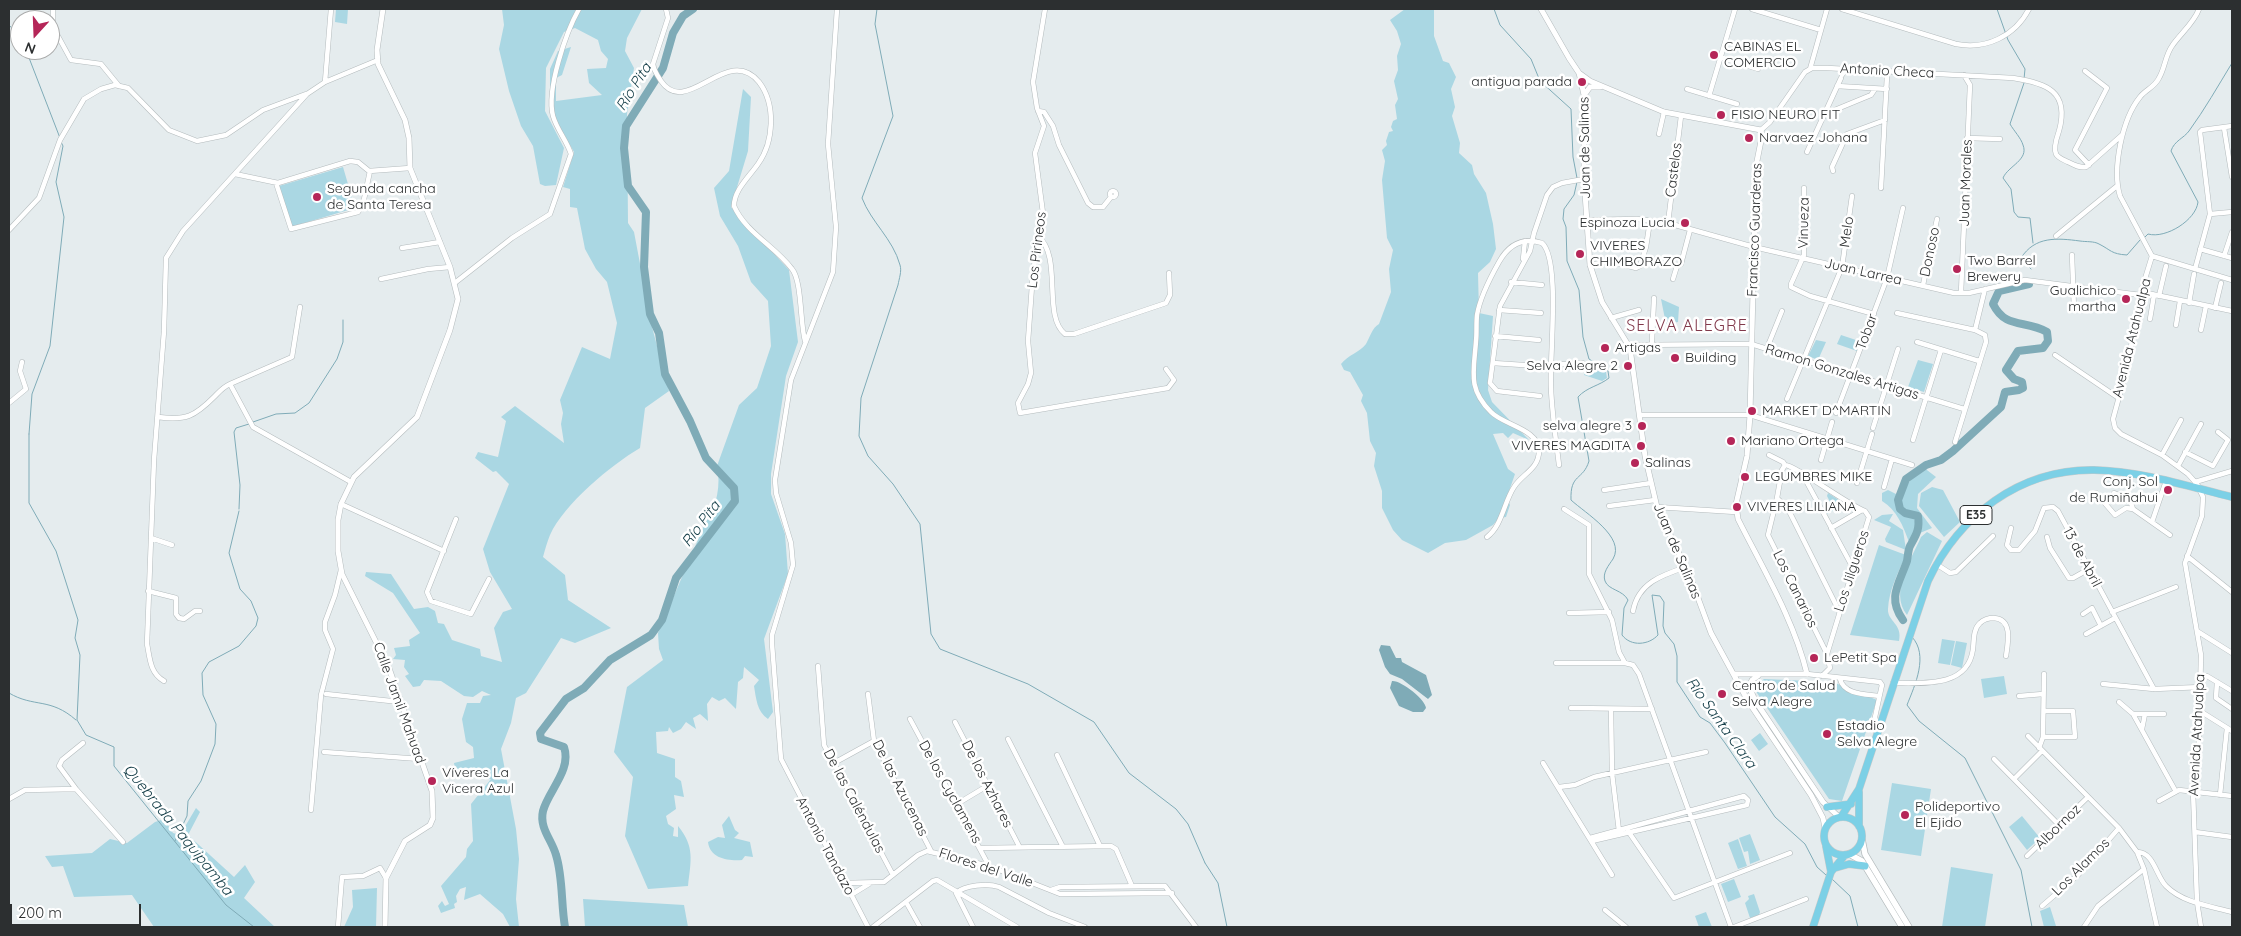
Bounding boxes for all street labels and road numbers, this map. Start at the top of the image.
street label: Antonio Checa [1839,60,1935,82]
street label: Juan de Salinas [1576,97,1594,199]
street label: Juan Morales [1956,139,1976,227]
street label: Castelos [1662,142,1686,198]
street label: Francisco Guarderas [1744,163,1766,297]
street label: Vinueza [1795,197,1813,249]
street label: Los Pirineos [1024,211,1050,289]
street label: Melo [1837,215,1857,249]
street label: Donoso [1917,226,1943,278]
street label: Juan Larrea [1823,255,1903,289]
street label: Avenida Atahualpa [2109,276,2155,400]
street label: Tobar [1853,311,1881,353]
street label: Ramon Gonzales Artigas [1763,341,1921,403]
street label: Juan de Salinas [1649,501,1705,601]
road number: E35 [1960,506,1992,524]
street label: 13 de Abril [2059,524,2105,590]
street label: Los Jilgueros [1831,528,1873,614]
street label: Los Canarios [1769,548,1821,630]
street label: Calle Jamil Mahuad [369,640,429,766]
street label: Avenida Atahualpa [2185,673,2209,797]
street label: De las Azucenas [868,737,932,839]
street label: De los Cyclamens [915,738,985,846]
street label: De los Azhares [958,738,1016,830]
street label: De las Caléndulas [819,746,889,856]
street label: Antonio Tandazo [792,794,858,898]
street label: Albornoz [2031,801,2085,853]
street label: Los Alamos [2049,835,2113,899]
street label: Flores del Valle [937,845,1035,891]

